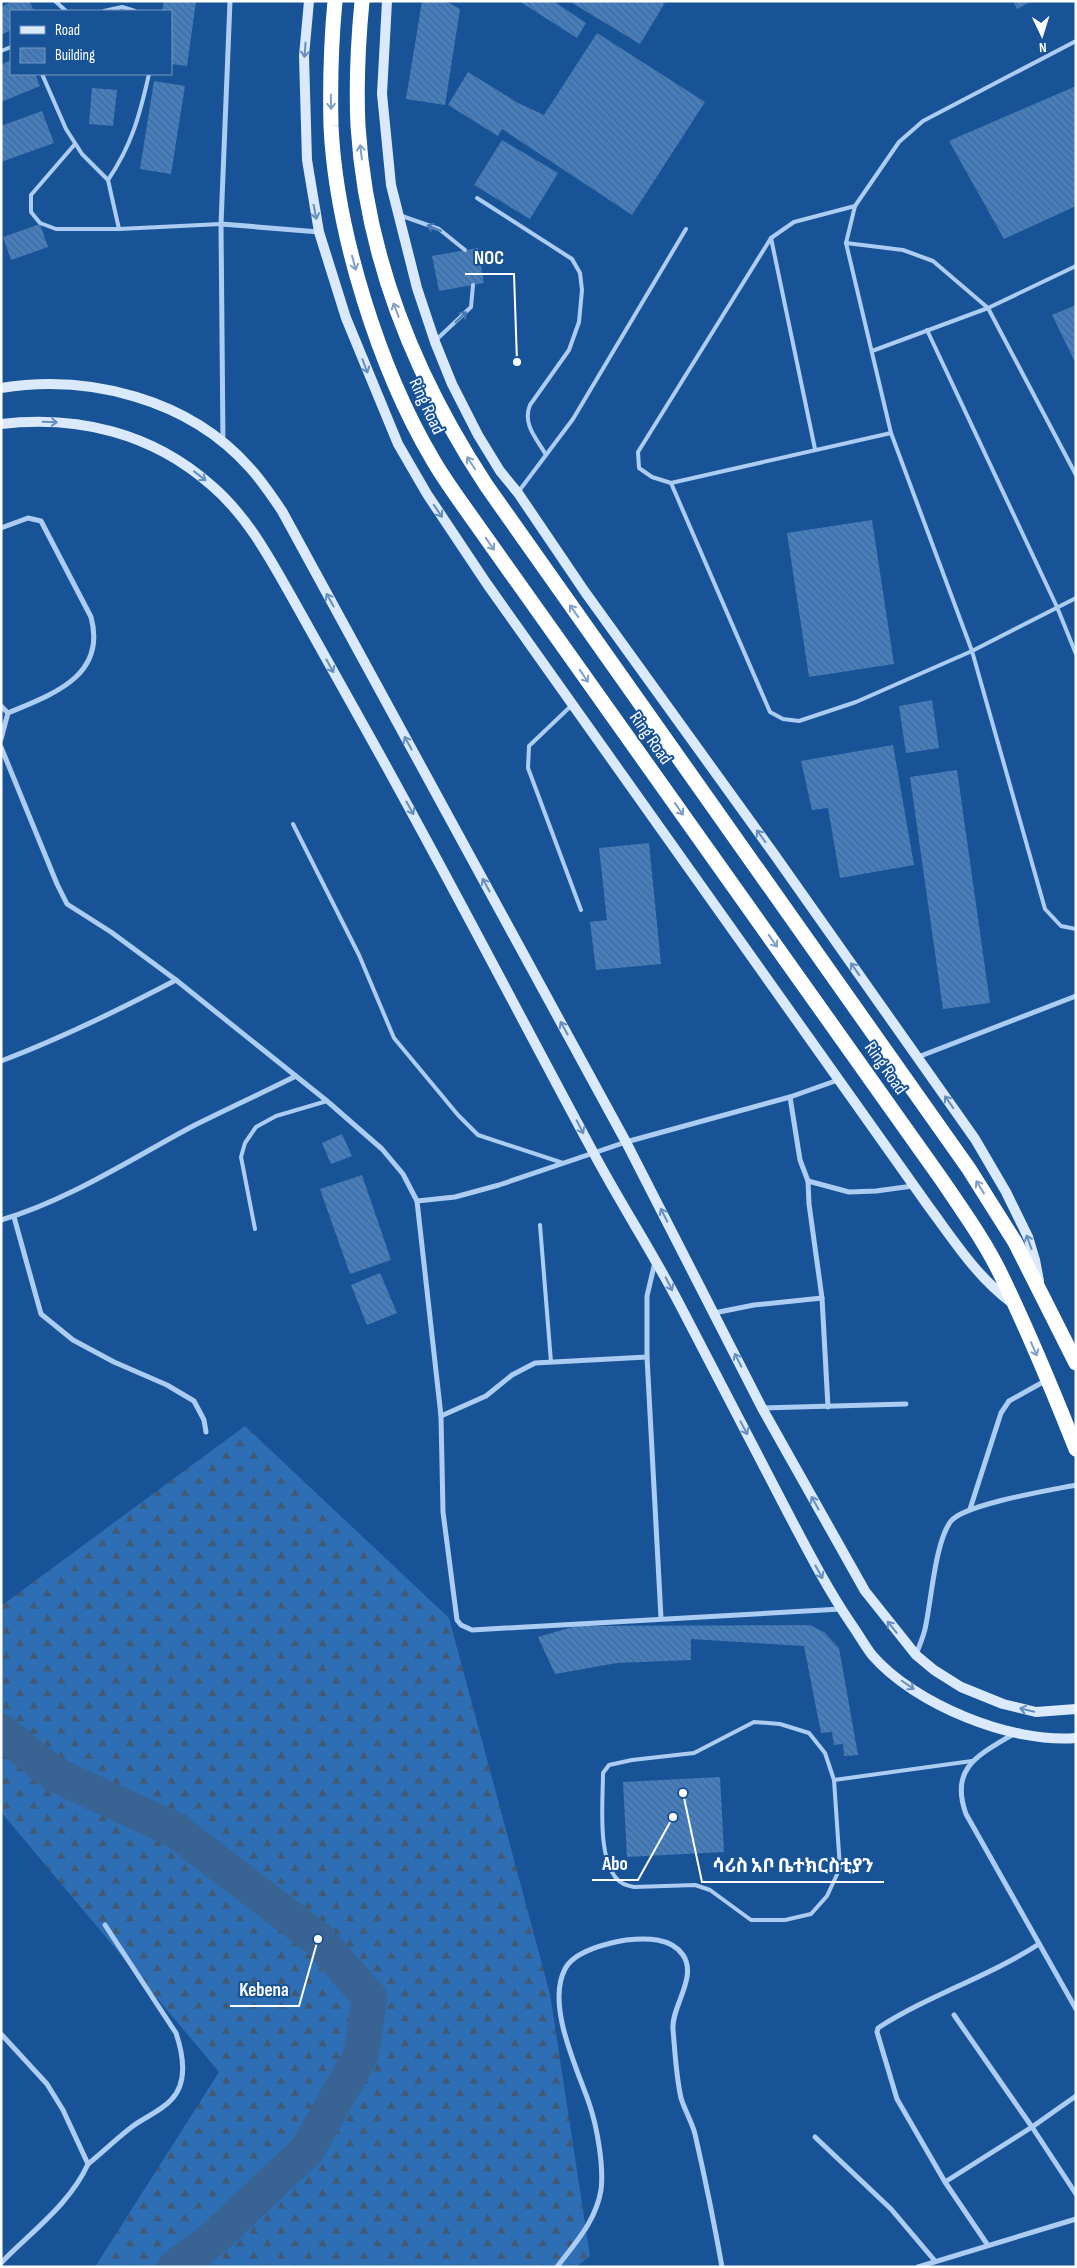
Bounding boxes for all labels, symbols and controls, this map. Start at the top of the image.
legend [10,10,172,75]
north arrow [1017,10,1067,60]
text: Road [55,21,80,40]
text: N [1039,39,1047,56]
one-way arrow [300,42,309,58]
text: Building [55,46,95,65]
one-way arrow [326,94,336,110]
one-way arrow [356,144,366,160]
one-way arrow [310,203,320,219]
one-way arrow [427,223,442,232]
callout: NOC [465,240,514,274]
text: NOC [474,247,504,270]
one-way arrow [350,254,360,270]
one-way arrow [391,303,400,318]
one-way arrow [455,311,467,323]
one-way arrow [361,358,370,373]
street label: Ring Road [404,375,449,438]
one-way arrow [42,417,58,426]
one-way arrow [466,457,476,471]
one-way arrow [193,470,206,481]
one-way arrow [433,504,443,518]
one-way arrow [485,537,495,551]
one-way arrow [325,593,335,608]
one-way arrow [569,604,579,618]
one-way arrow [326,658,335,673]
one-way arrow [579,669,589,683]
street label: Ring Road [625,708,676,769]
one-way arrow [403,736,412,751]
one-way arrow [405,800,415,814]
one-way arrow [674,802,684,816]
one-way arrow [756,829,766,843]
one-way arrow [481,878,491,893]
one-way arrow [768,934,778,948]
one-way arrow [850,962,860,976]
one-way arrow [559,1021,569,1035]
street label: Ring Road [860,1038,911,1099]
one-way arrow [944,1095,954,1109]
one-way arrow [576,1119,585,1134]
one-way arrow [975,1181,985,1195]
one-way arrow [659,1208,669,1223]
one-way arrow [1024,1235,1033,1250]
one-way arrow [664,1276,674,1291]
one-way arrow [1030,1341,1039,1356]
one-way arrow [733,1353,742,1368]
one-way arrow [740,1420,749,1435]
one-way arrow [810,1496,820,1511]
one-way arrow [814,1564,824,1579]
one-way arrow [887,1621,898,1634]
one-way arrow [901,1680,915,1690]
one-way arrow [1020,1705,1036,1714]
callout: Abo [592,1846,638,1880]
callout: ሳሪስ አቦ ቤተክርስቲያን [702,1848,884,1882]
text: Abo [601,1853,628,1876]
text: ሳሪስ አቦ ቤተክርስቲያን [712,1855,874,1878]
callout: Kebena [230,1972,299,2006]
text: Kebena [239,1979,289,2002]

